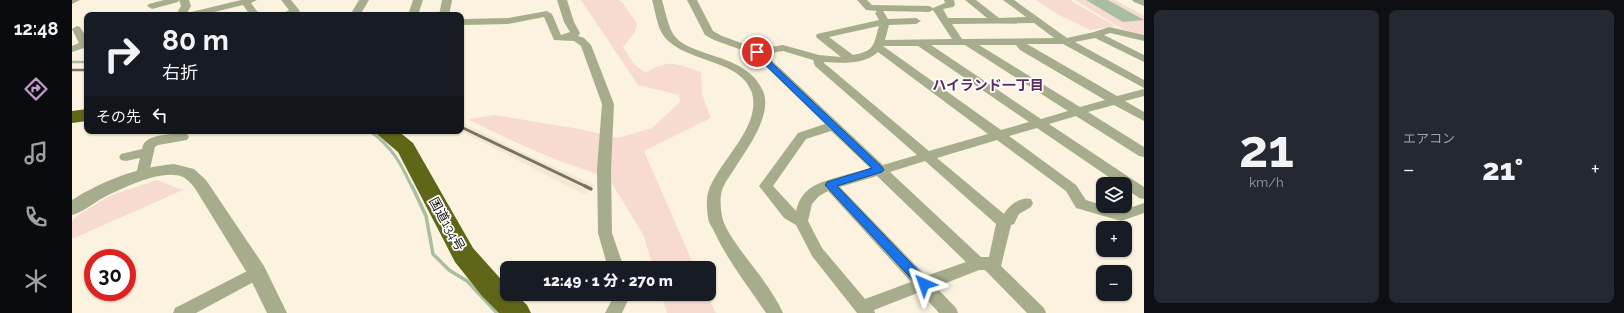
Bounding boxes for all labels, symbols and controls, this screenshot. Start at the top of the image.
text: 12:48 [14,18,58,39]
text: 80 m [162,24,229,57]
icon: right [96,28,148,80]
pin [740,35,774,69]
icon: arrive [746,41,768,63]
text: 右折 [162,62,198,83]
icon: directions [22,75,50,103]
district label: ハイランド一丁目 [932,77,1044,93]
icon: left [149,104,171,126]
text: その先 [96,108,141,126]
text: 21 [1239,118,1294,179]
text: エアコン [1403,131,1455,146]
icon: music [22,139,50,167]
text: 21° [1482,152,1523,187]
text: − [1403,156,1415,182]
text: + [1591,156,1600,182]
text: km/h [1249,175,1284,190]
map controls [1096,177,1132,301]
button: layers [1096,177,1132,213]
street label: 国道134号 [426,195,468,253]
icon: phone [22,203,50,231]
button: + [1096,221,1132,257]
speed limit sign: 30 [84,249,136,301]
position arrow [903,263,945,305]
button: − [1096,265,1132,301]
icon: climate [22,267,50,295]
text: 12:49 · 1 分 · 270 m [543,272,673,290]

